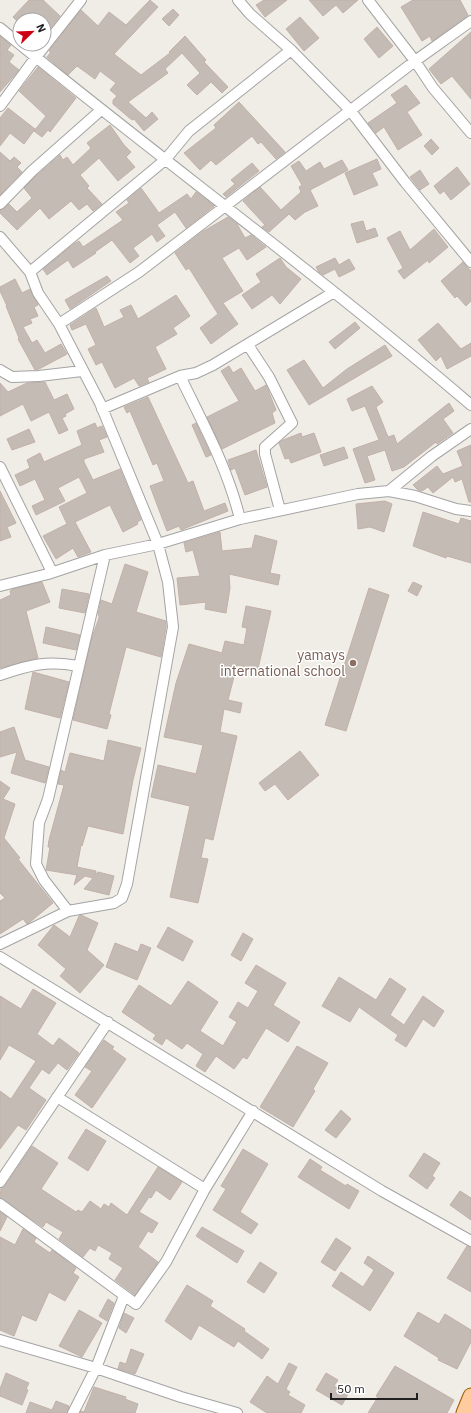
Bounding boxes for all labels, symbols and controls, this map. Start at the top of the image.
north arrow [12,12,52,52]
text: N [33,22,49,35]
place label: yamays international school [220,646,345,680]
marker: yamays international school [348,658,358,668]
scale bar [331,1375,417,1401]
text: 50 m [337,1381,365,1396]

